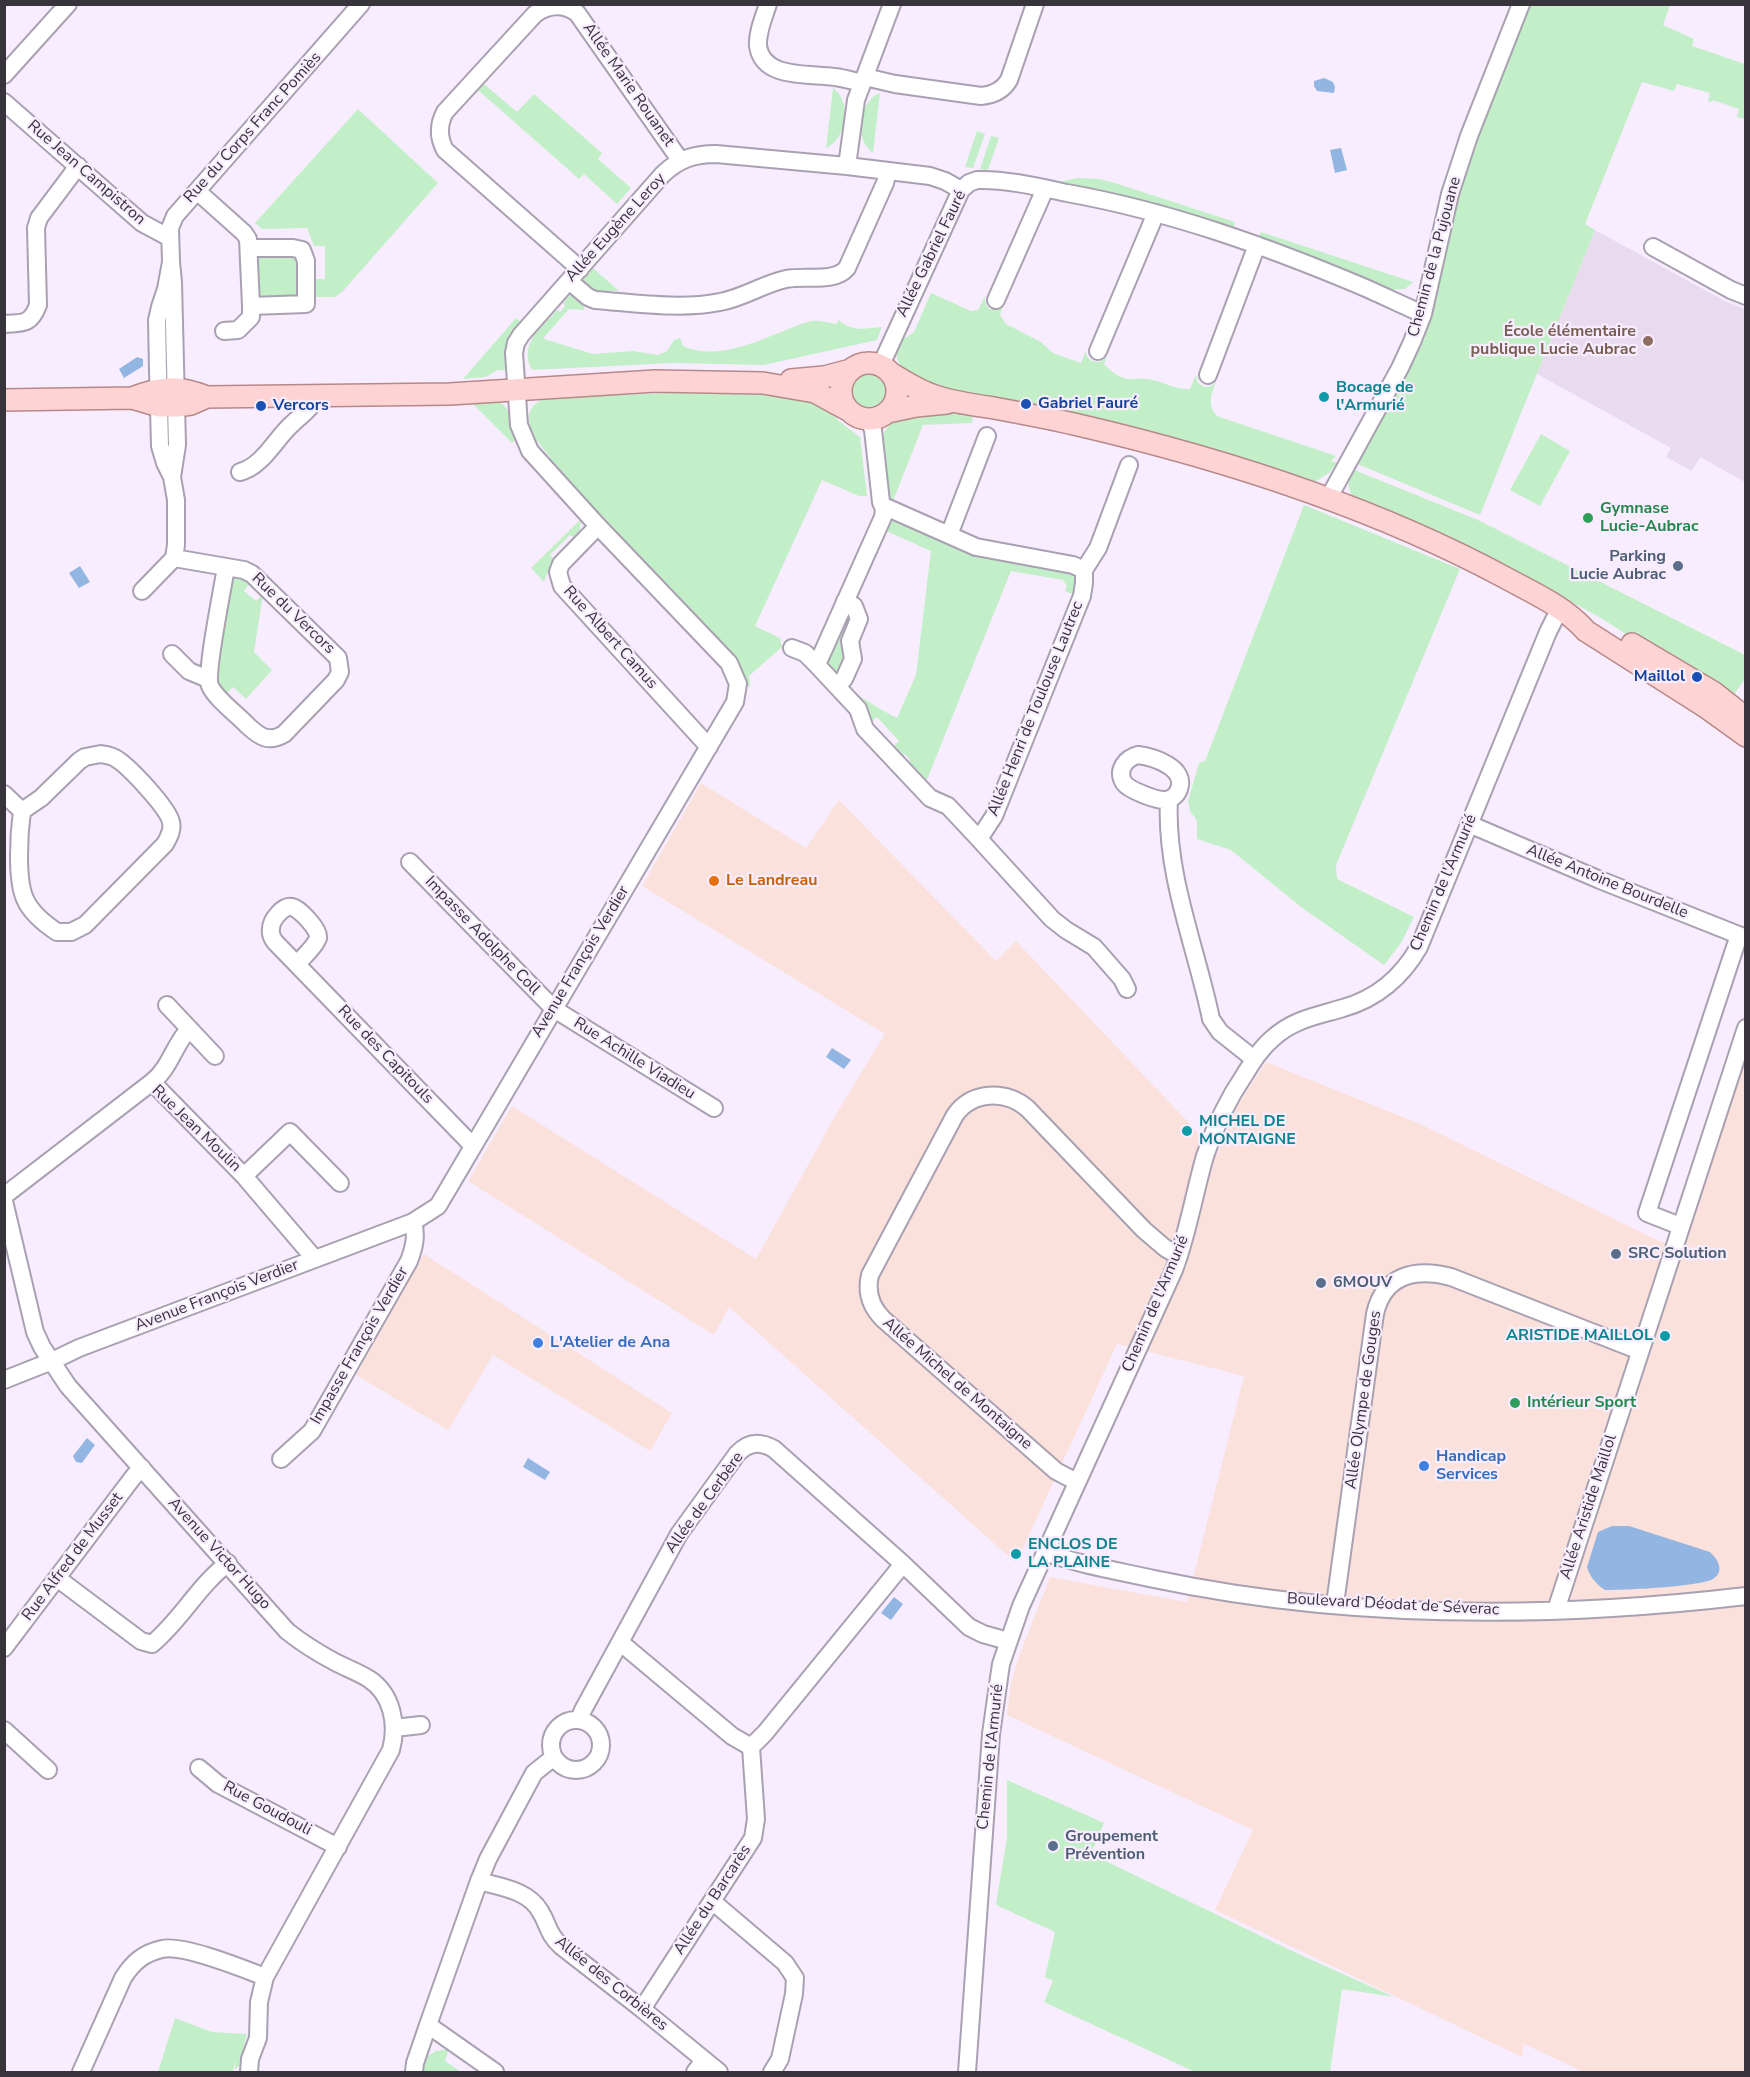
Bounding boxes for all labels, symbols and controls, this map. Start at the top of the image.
street label: Allée Marie Rouanet [578,19,678,151]
street label: Rue du Corps Franc Pomiès [180,49,326,207]
street label: Rue Jean Campistron [23,116,149,230]
street label: Allée Eugène Leroy [562,170,670,286]
street label: Chemin de la Pujouane [1404,175,1466,339]
street label: Allée Gabriel Fauré [893,188,971,320]
place label: École élémentaire publique Lucie Aubrac [1471,322,1636,360]
marker: École élémentaire publique Lucie Aubrac [1641,334,1655,348]
place label: Bocage de l'Armurié [1336,378,1413,416]
marker: Bocage de l'Armurié [1317,390,1331,404]
place label: Gabriel Fauré [1038,394,1138,414]
place label: Vercors [273,396,329,416]
marker: Gabriel Fauré [1019,397,1033,411]
marker: Vercors [254,399,268,413]
place label: Gymnase Lucie-Aubrac [1600,499,1699,537]
marker: Gymnase Lucie-Aubrac [1581,511,1595,525]
place label: Parking Lucie Aubrac [1570,547,1666,585]
marker: Parking Lucie Aubrac [1671,559,1685,573]
street label: Rue du Vercors [247,569,339,659]
street label: Rue Albert Camus [559,583,661,693]
street label: Allée Henri de Toulouse Lautrec [984,599,1088,819]
place label: Maillol [1634,667,1685,687]
marker: Maillol [1690,670,1704,684]
street label: Chemin de l'Armurié [1407,812,1481,954]
street label: Allée Antoine Bourdelle [1523,841,1691,923]
place label: Le Landreau [726,871,817,891]
street label: Impasse Adolphe Coll [420,873,544,999]
marker: Le Landreau [707,874,721,888]
street label: Avenue François Verdier [528,883,634,1041]
street label: Rue des Capitouls [333,1002,437,1108]
street label: Rue Achille Viadieu [570,1014,698,1104]
street label: Rue Jean Moulin [147,1082,245,1176]
place label: MICHEL DE MONTAIGNE [1199,1112,1296,1150]
marker: MICHEL DE MONTAIGNE [1180,1124,1194,1138]
street label: Chemin de l'Armurié [1119,1233,1193,1375]
place label: SRC Solution [1628,1244,1727,1264]
marker: SRC Solution [1609,1247,1623,1261]
street label: Avenue François Verdier [133,1256,301,1336]
street label: Impasse François Verdier [307,1264,413,1428]
place label: 6MOUV [1333,1273,1392,1293]
marker: 6MOUV [1314,1276,1328,1290]
street label: Allée Olympe de Gouges [1342,1310,1386,1490]
street label: Allée Michel de Montaigne [878,1314,1036,1454]
place label: ARISTIDE MAILLOL [1506,1326,1653,1346]
marker: ARISTIDE MAILLOL [1658,1329,1672,1343]
place label: L'Atelier de Ana [550,1333,670,1353]
marker: L'Atelier de Ana [531,1336,545,1350]
place label: Intérieur Sport [1527,1393,1636,1413]
marker: Intérieur Sport [1508,1396,1522,1410]
street label: Allée Aristide Maillol [1557,1432,1621,1582]
place label: Handicap Services [1436,1447,1506,1485]
street label: Allée de Cerbère [662,1449,748,1557]
marker: Handicap Services [1417,1459,1431,1473]
street label: Rue Alfred de Musset [19,1489,127,1625]
street label: Avenue Victor Hugo [164,1494,274,1614]
place label: ENCLOS DE LA PLAINE [1028,1535,1117,1573]
marker: ENCLOS DE LA PLAINE [1009,1547,1023,1561]
street label: Boulevard Déodat de Séverac [1286,1590,1500,1620]
street label: Chemin de l'Armurié [974,1683,1008,1831]
street label: Rue Goudouli [219,1778,315,1840]
place label: Groupement Prévention [1065,1827,1158,1865]
marker: Groupement Prévention [1046,1839,1060,1853]
street label: Allée du Barcarès [670,1841,756,1959]
street label: Allée des Corbières [551,1932,671,2036]

